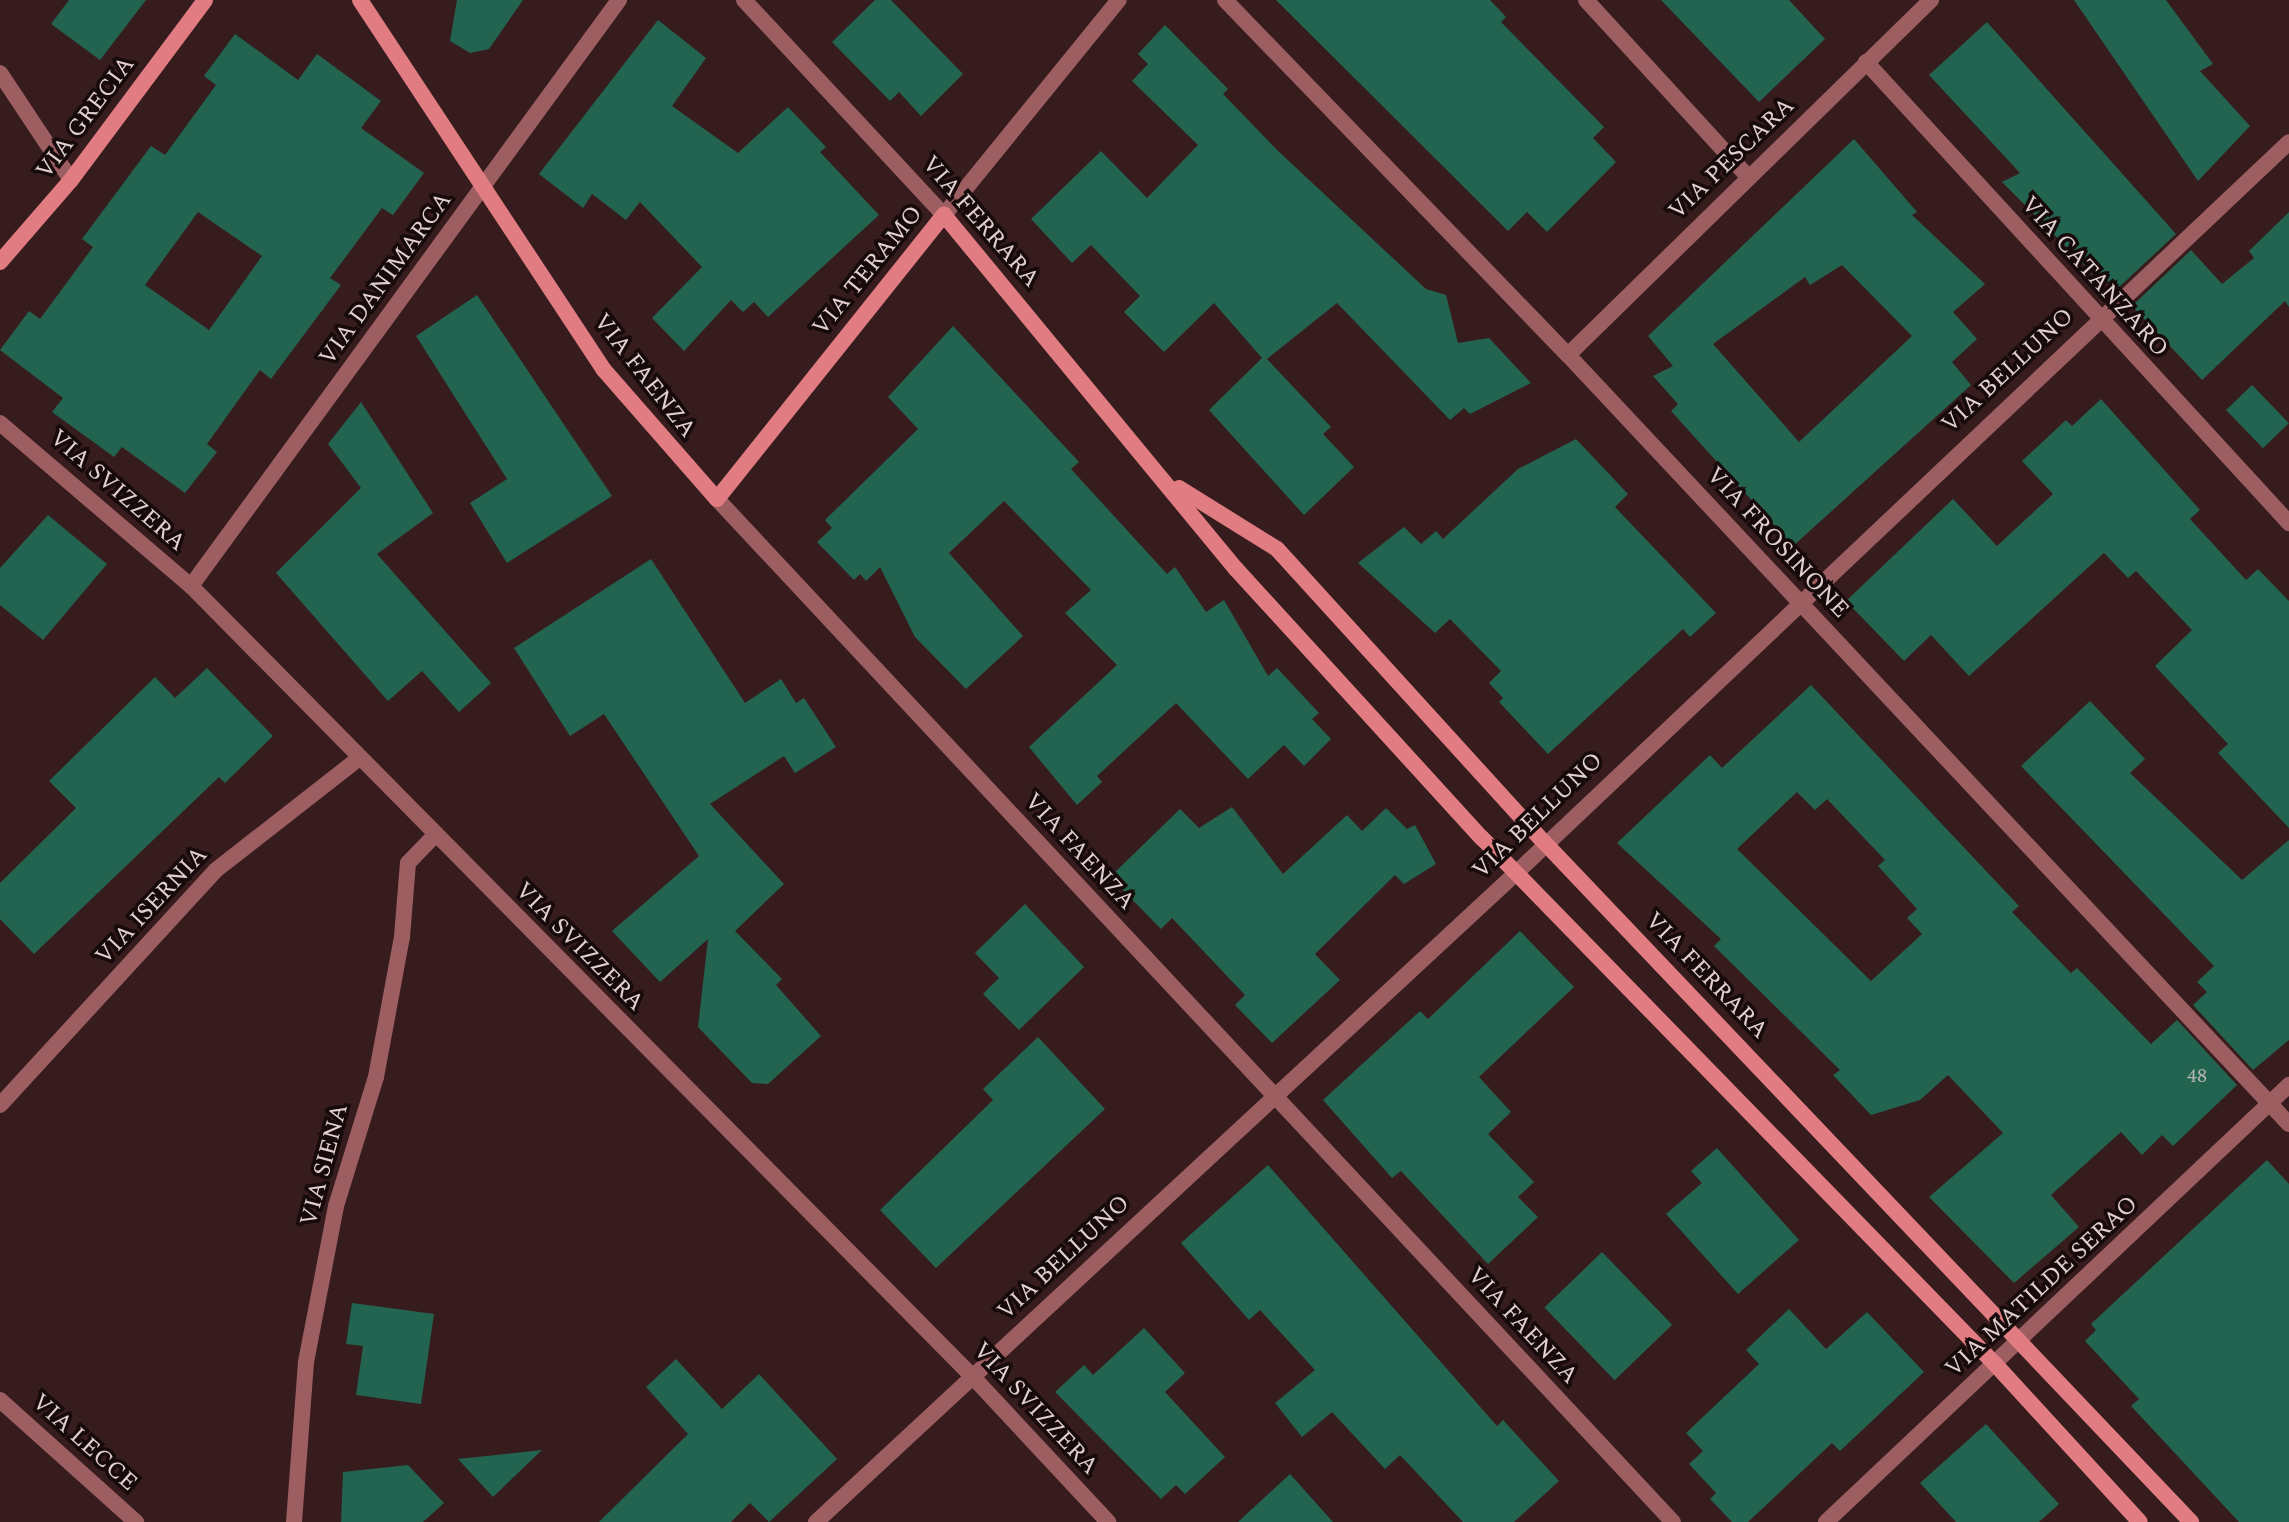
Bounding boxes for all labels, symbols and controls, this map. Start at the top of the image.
street label: VIA GRECIA [31,51,141,185]
street label: VIA PESCARA [1663,92,1801,226]
street label: VIA FERRARA [915,150,1045,294]
street label: VIA DANIMARCA [313,187,459,371]
street label: VIA CATANZARO [2014,191,2174,363]
street label: VIA TERAMO [807,200,929,342]
street label: VIA BELLUNO [1936,303,2080,439]
street label: VIA FAENZA [587,308,701,444]
street label: VIA SVIZZERA [43,424,191,558]
street label: VIA FROSINONE [1700,461,1854,625]
street label: VIA BELLUNO [1467,747,1609,885]
street label: VIA FAENZA [1017,787,1141,917]
street label: VIA ISERNIA [90,841,214,971]
street label: VIA SVIZZERA [508,876,650,1018]
street label: VIA FERRARA [1638,907,1774,1045]
house number: 48 [2187,1064,2207,1088]
street label: VIA SIENA [295,1101,355,1229]
street label: VIA BELLUNO [992,1190,1136,1326]
street label: VIA MATILDE SERAO [1940,1190,2144,1384]
street label: VIA FAENZA [1460,1261,1584,1391]
street label: VIA SVIZZERA [966,1337,1104,1481]
street label: VIA LECCE [25,1388,143,1498]

